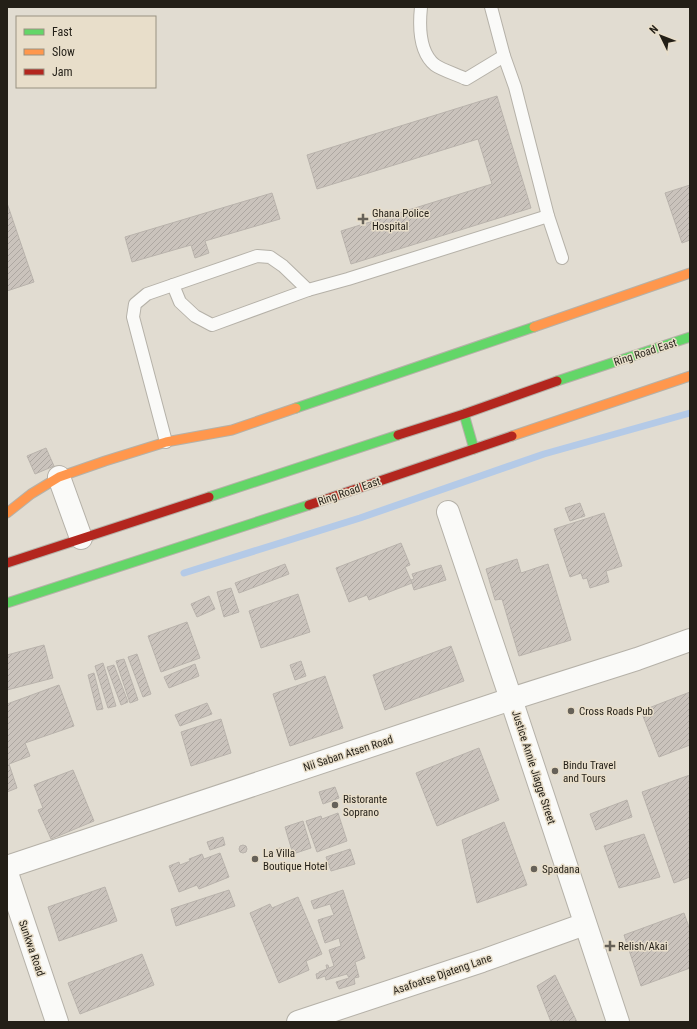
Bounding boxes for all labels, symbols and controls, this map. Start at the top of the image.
legend [16,16,156,88]
north arrow [641,16,681,56]
text: N [647,22,661,36]
text: Fast [52,25,73,39]
text: Slow [52,45,75,59]
text: Jam [52,65,73,79]
place label: Ghana Police Hospital [372,207,429,233]
marker: Ghana Police Hospital [357,213,369,225]
street label: Ring Road East [612,336,678,369]
street label: Ring Road East [316,475,382,508]
place label: Cross Roads Pub [579,705,653,718]
marker: Cross Roads Pub [566,706,576,716]
street label: Justice Annie Jiagge Street [509,709,558,826]
street label: Nii Saban Atsen Road [302,733,395,774]
place label: Bindu Travel and Tours [563,759,616,785]
marker: Bindu Travel and Tours [550,766,560,776]
place label: Ristorante Soprano [343,793,387,819]
marker: Ristorante Soprano [330,800,340,810]
place label: La Villa Boutique Hotel [263,847,327,873]
marker: La Villa Boutique Hotel [250,854,260,864]
place label: Spadana [542,863,580,876]
marker: Spadana [529,864,539,874]
street label: Sunkwa Road [16,918,47,978]
place label: Relish/Akai [618,940,668,953]
marker: Relish/Akai [605,941,615,951]
street label: Asafoatse Djateng Lane [391,951,493,997]

